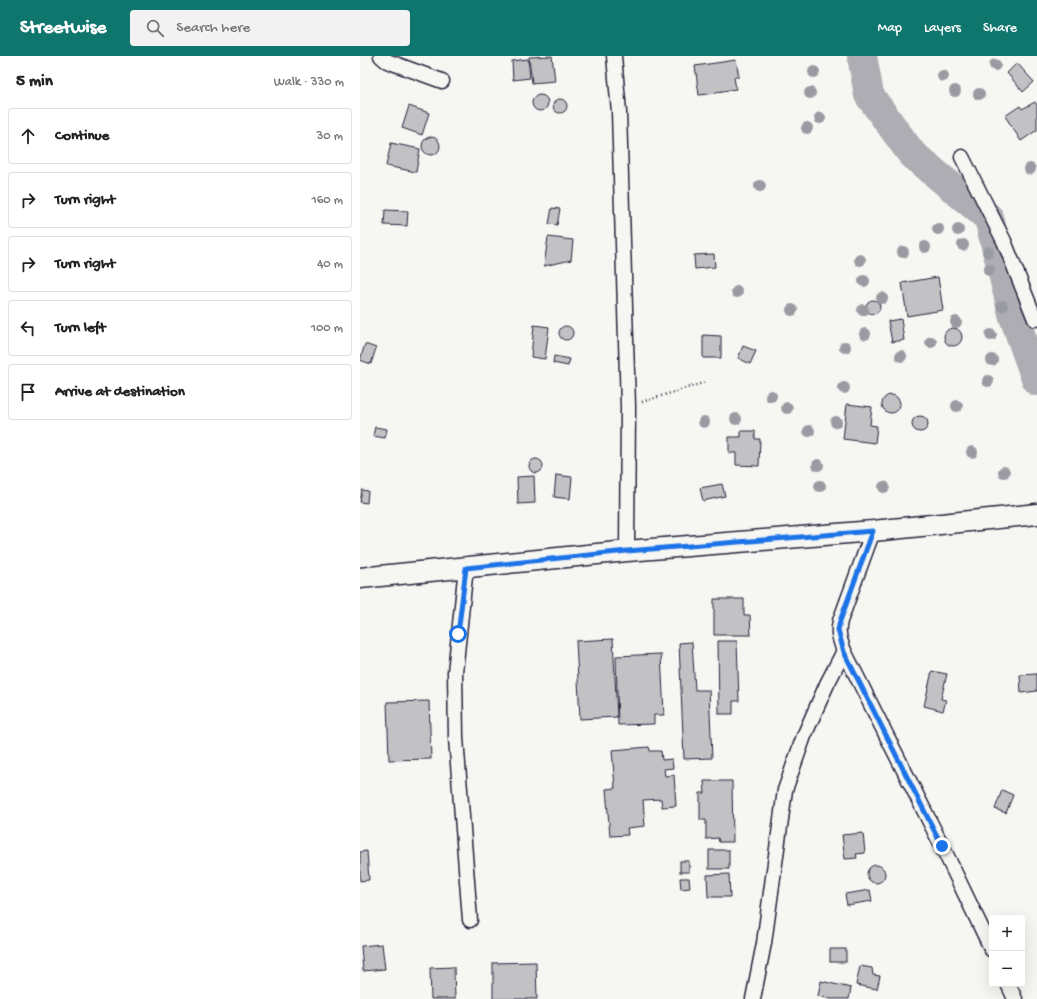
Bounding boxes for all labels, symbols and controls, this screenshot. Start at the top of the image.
search box [130,10,410,46]
text: Streetwise [20,17,106,40]
icon: search [144,17,166,39]
text: Search here [176,19,250,37]
text: Map [878,20,902,37]
text: Layers [924,20,961,37]
text: Share [983,20,1017,37]
text: 5 min [16,72,53,92]
text: Walk · 330 m [274,75,344,90]
icon: ahead [17,125,39,147]
text: Continue [55,127,109,145]
text: 30 m [317,129,343,144]
icon: right [17,189,39,211]
text: Turn right [55,191,115,209]
text: 160 m [311,193,343,208]
icon: right [17,253,39,275]
text: Turn right [55,255,115,273]
text: 40 m [317,257,343,272]
icon: left [17,317,39,339]
text: Turn left [55,319,106,337]
text: 100 m [311,321,343,336]
icon: arrive [17,381,39,403]
text: Arrive at destination [55,383,185,401]
route start [449,625,467,643]
route end [933,837,951,855]
map controls [989,915,1025,987]
button: + [989,915,1025,951]
button: − [989,951,1025,987]

